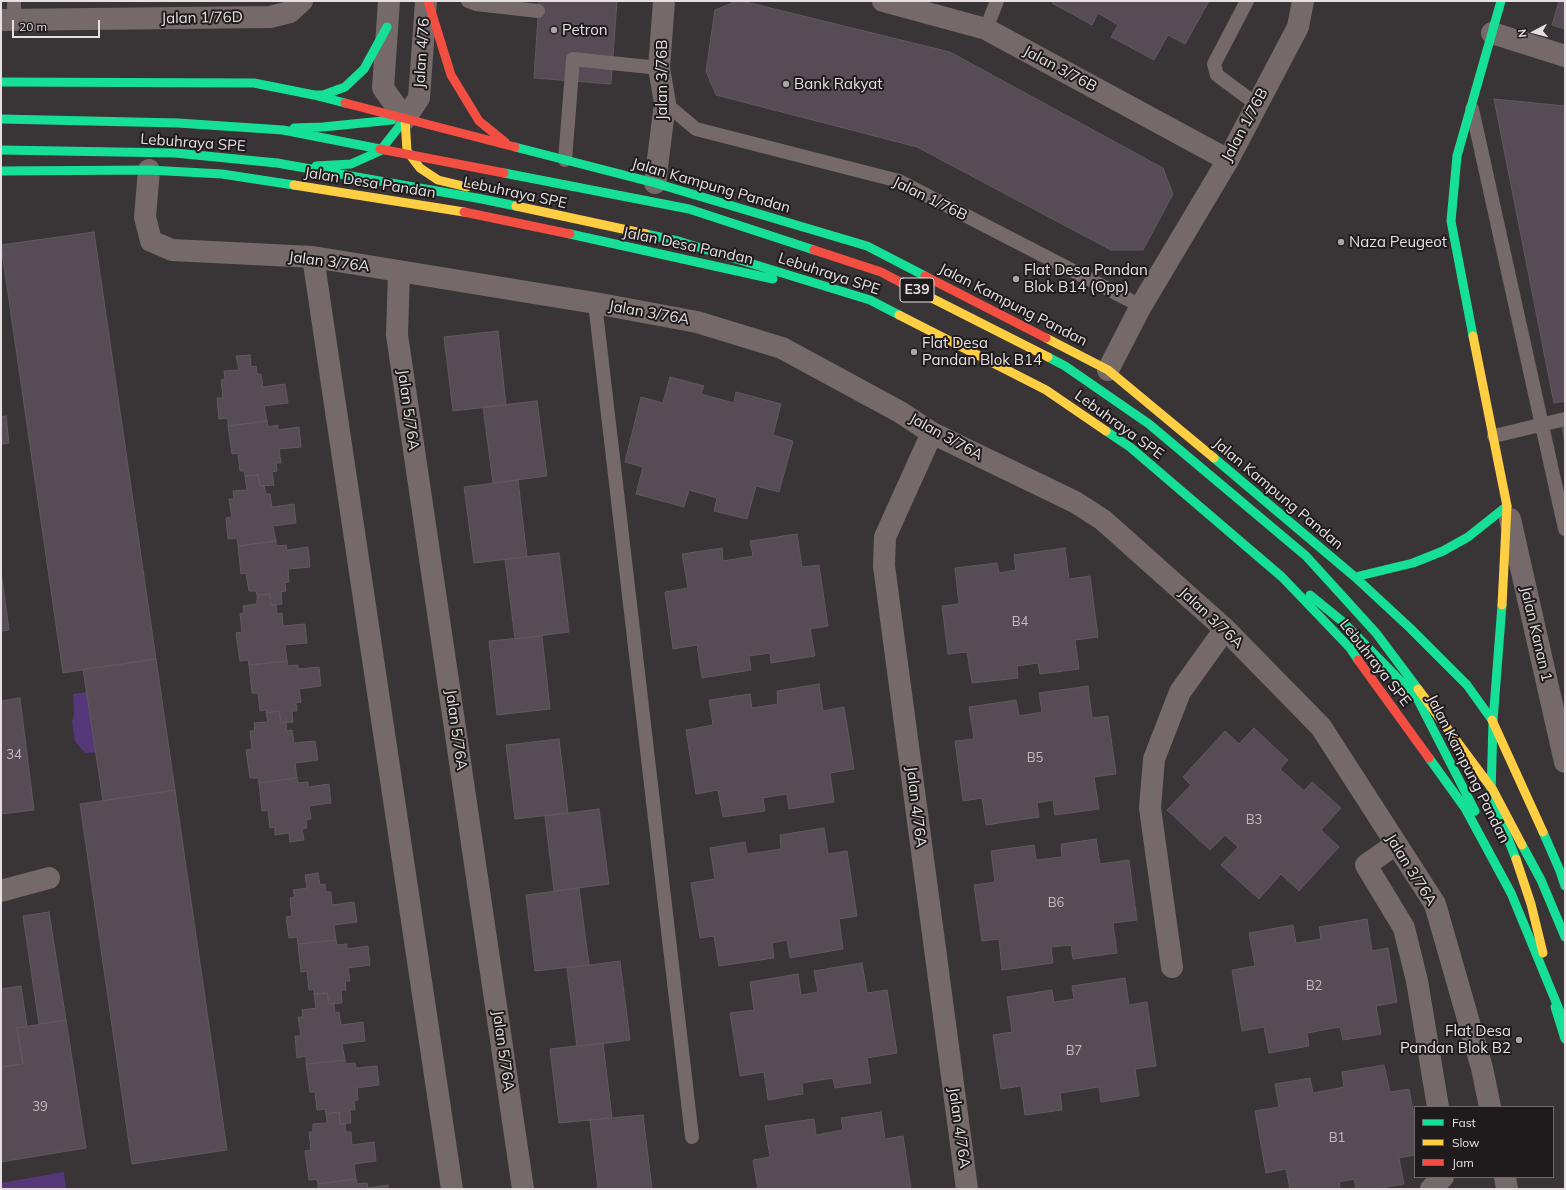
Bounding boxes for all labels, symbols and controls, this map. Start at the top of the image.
street label: Jalan 1/76D [161,8,243,28]
scale bar [14,12,102,38]
north arrow [1514,12,1554,52]
street label: Jalan 4/76 [411,17,433,89]
text: 20 m [19,19,47,34]
place label: Petron [562,21,608,39]
marker: Petron [549,25,559,35]
text: N [1515,28,1529,38]
street label: Jalan 3/76B [653,40,671,120]
street label: Jalan 3/76B [1020,42,1100,96]
place label: Bank Rakyat [794,75,883,93]
marker: Bank Rakyat [781,79,791,89]
street label: Jalan 1/76B [1218,85,1272,165]
street label: Lebuhraya SPE [140,130,246,156]
street label: Jalan Kampung Pandan [630,155,792,217]
street label: Jalan Desa Pandan [303,164,437,202]
street label: Lebuhraya SPE [461,173,569,213]
street label: Jalan 1/76B [890,173,970,225]
street label: Jalan Desa Pandan [621,223,755,269]
place label: Naza Peugeot [1349,233,1447,251]
marker: Naza Peugeot [1336,237,1346,247]
street label: Jalan 3/76A [287,248,371,276]
street label: Lebuhraya SPE [776,249,882,299]
street label: Jalan Kampung Pandan [936,260,1090,350]
place label: Flat Desa Pandan Blok B14 (Opp) [1024,261,1148,296]
marker: Flat Desa Pandan Blok B14 (Opp) [1011,274,1021,284]
road number: E39 [900,278,934,302]
street label: Jalan 3/76A [607,297,691,329]
place label: Flat Desa Pandan Blok B14 [922,334,1042,369]
marker: Flat Desa Pandan Blok B14 [909,347,919,357]
street label: Jalan 5/76A [393,368,423,452]
street label: Lebuhraya SPE [1071,387,1167,463]
street label: Jalan 3/76A [906,409,986,465]
street label: Jalan Kampung Pandan [1209,434,1347,554]
street label: Jalan 3/76A [1175,584,1247,652]
street label: Jalan Kanan 1 [1516,585,1556,683]
house number: B4 [1012,614,1028,630]
street label: Lebuhraya SPE [1335,616,1415,710]
street label: Jalan 5/76A [441,688,471,772]
street label: Jalan Kampung Pandan [1423,692,1513,846]
house number: 34 [6,747,22,763]
house number: B5 [1027,750,1043,766]
street label: Jalan 4/76A [902,765,930,849]
house number: B3 [1246,812,1262,828]
street label: Jalan 3/76A [1382,831,1440,909]
house number: B6 [1048,895,1064,911]
house number: B2 [1306,978,1322,994]
street label: Jalan 5/76A [488,1009,518,1093]
place label: Flat Desa Pandan Blok B2 [1400,1022,1511,1057]
marker: Flat Desa Pandan Blok B2 [1514,1035,1524,1045]
house number: B7 [1066,1043,1082,1059]
street label: Jalan 4/76A [944,1086,974,1170]
house number: 39 [32,1099,48,1115]
legend [1414,1106,1554,1178]
text: Fast [1452,1115,1476,1130]
house number: B1 [1329,1130,1345,1146]
text: Slow [1452,1135,1480,1150]
text: Jam [1452,1155,1474,1170]

